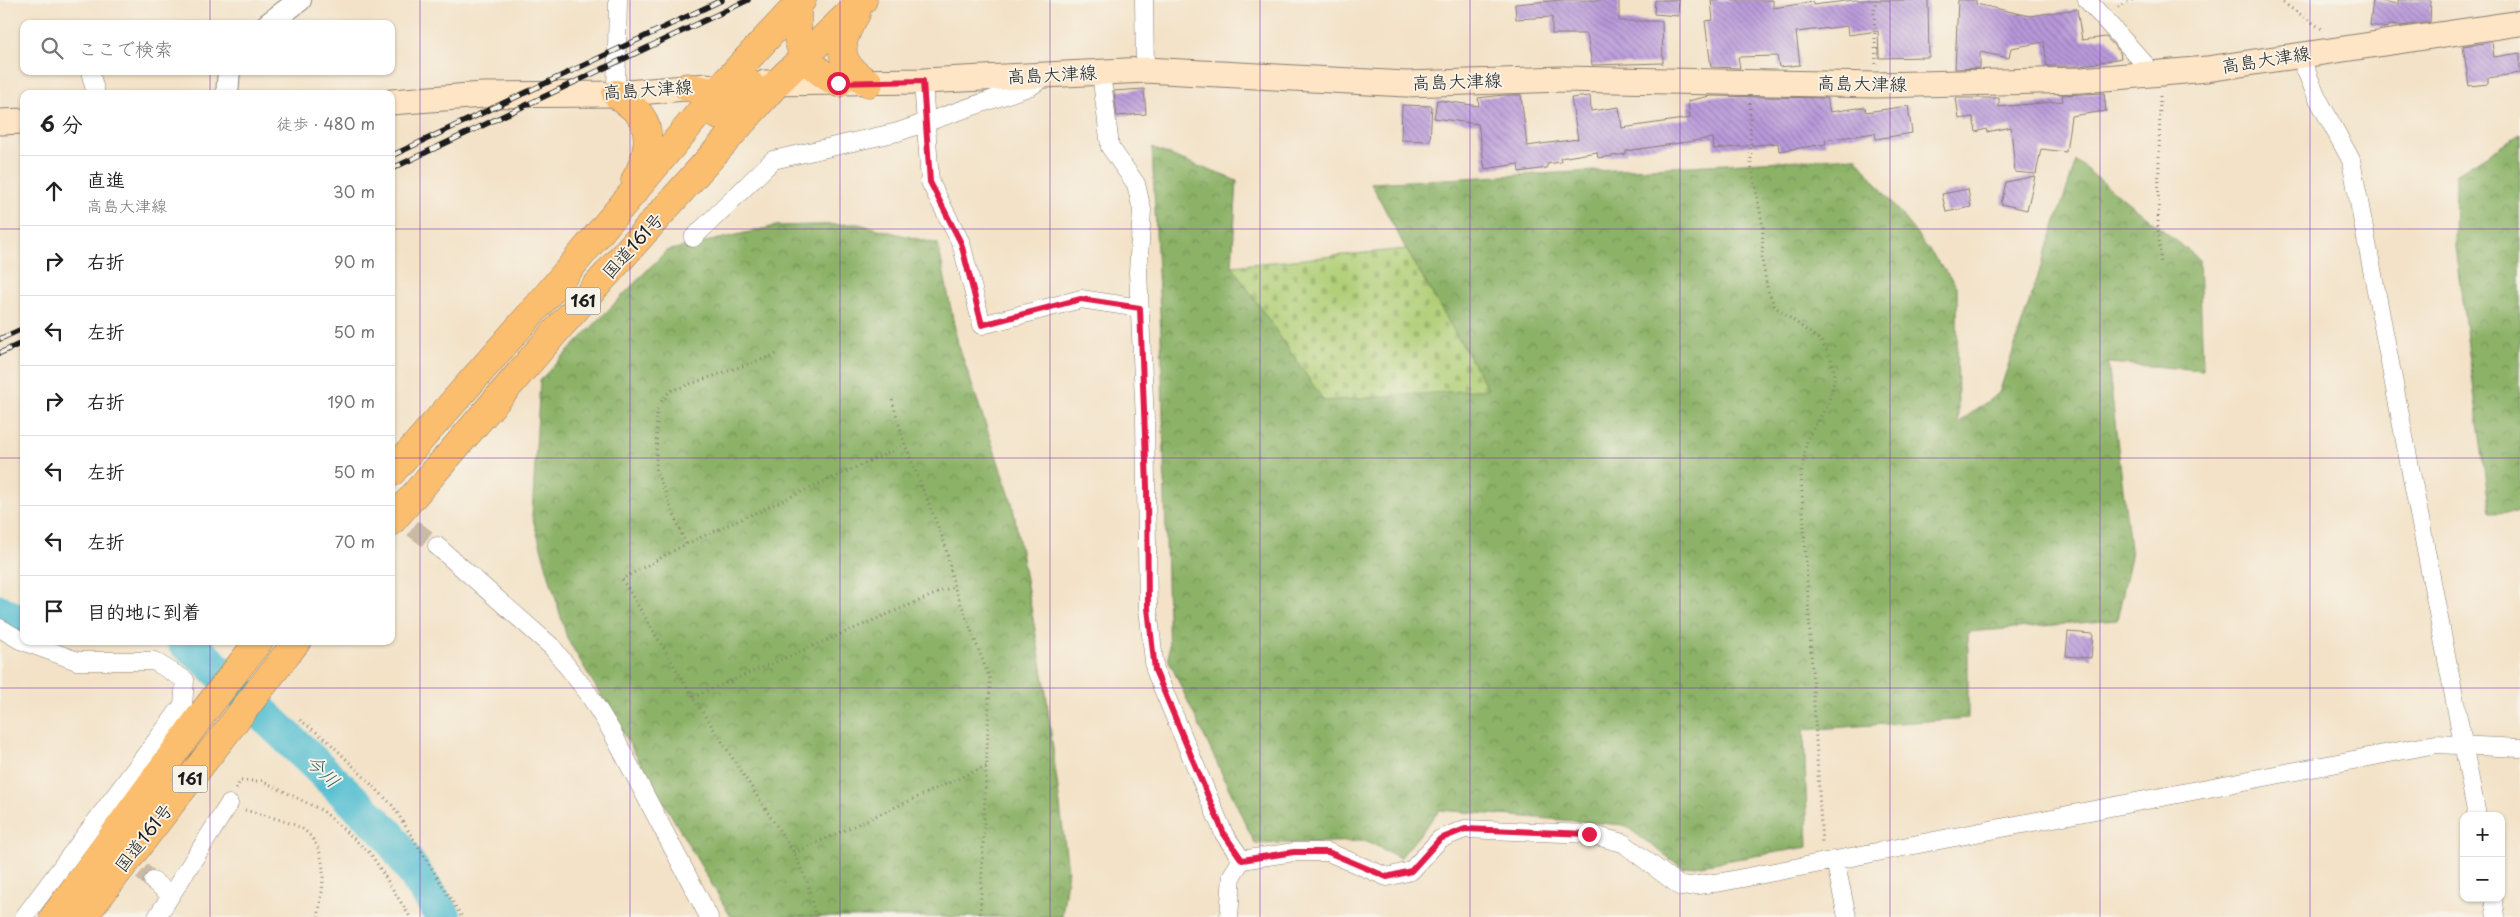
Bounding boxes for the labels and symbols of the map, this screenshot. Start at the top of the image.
street label: 高島大津線 [2219,38,2312,79]
street label: 高島大津線 [1006,58,1098,89]
street label: 高島大津線 [1412,65,1502,96]
street label: 高島大津線 [1817,68,1907,97]
street label: 高島大津線 [602,72,694,105]
route start [827,72,850,95]
street label: 国道161号 [595,206,669,284]
road number: 161 [566,288,600,314]
water label: 今川 [300,747,347,794]
road number: 161 [172,766,208,792]
street label: 国道161号 [107,797,178,877]
route end [1578,823,1601,846]

